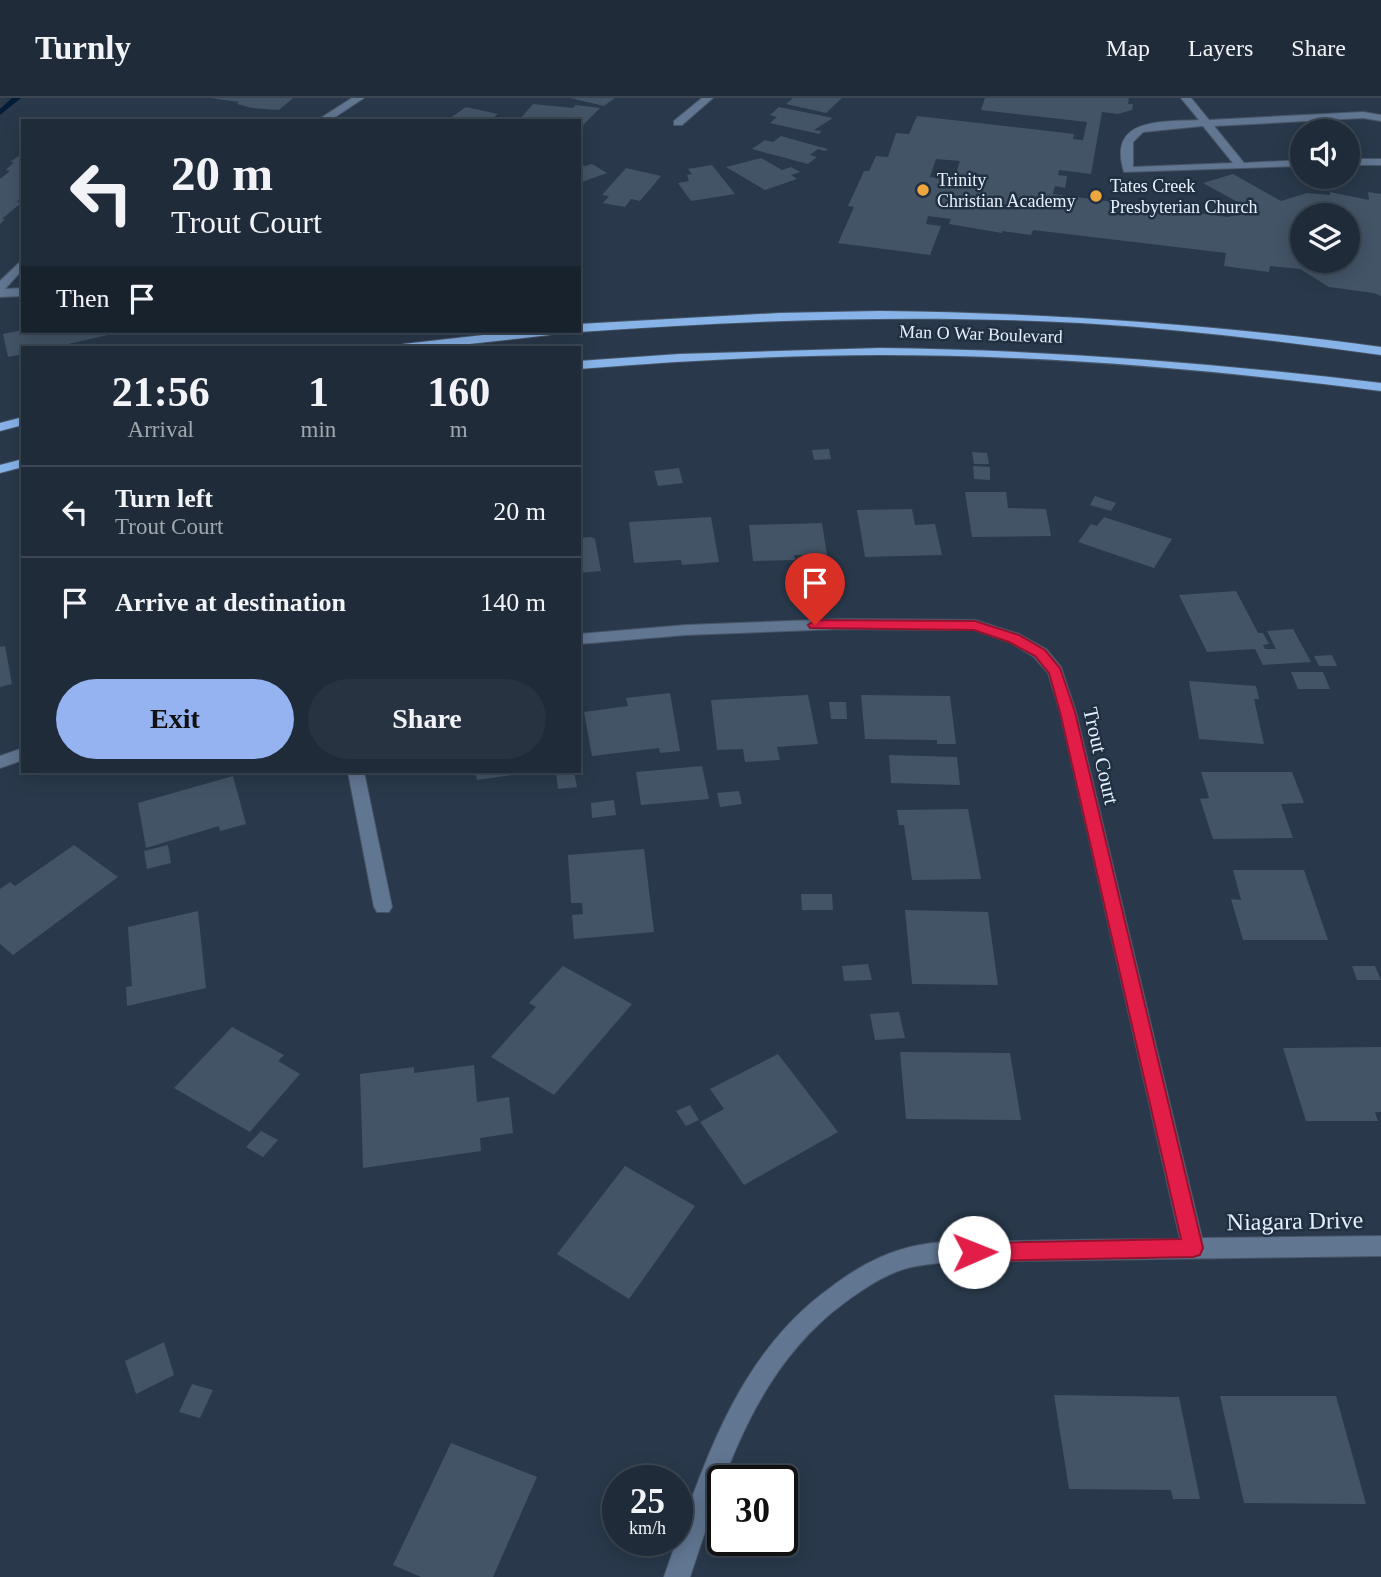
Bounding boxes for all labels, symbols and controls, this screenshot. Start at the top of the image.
text: Turnly [35,30,131,66]
text: Map [1106,35,1150,61]
text: Layers [1188,35,1253,61]
text: Share [1291,35,1346,61]
map controls [1290,119,1360,273]
button: sound [1290,119,1360,189]
text: 20 m [171,146,273,201]
icon: left [56,147,147,238]
place label: Trinity Christian Academy [937,170,1075,211]
place label: Tates Creek Presbyterian Church [1110,176,1257,217]
marker: Trinity Christian Academy [915,182,931,198]
marker: Tates Creek Presbyterian Church [1088,188,1104,204]
button: layers [1290,203,1360,273]
text: Trout Court [171,204,322,240]
icon: arrive [123,280,161,318]
text: Then [56,284,109,313]
street label: Man O War Boulevard [899,321,1063,347]
text: 21:56 [112,369,210,415]
text: 1 [308,369,329,415]
text: 160 [427,369,490,415]
text: Arrival [128,417,194,442]
text: min [301,417,336,442]
text: m [450,417,468,442]
text: Turn left [115,484,213,513]
icon: left [56,493,94,531]
text: 20 m [493,497,546,526]
text: Trout Court [115,514,223,539]
pin [785,553,845,625]
icon: arrive [796,564,834,602]
icon: arrive [56,584,94,622]
text: Arrive at destination [115,588,346,617]
text: 140 m [480,588,546,617]
button: Exit [56,679,294,759]
button: Share [308,679,546,759]
street label: Trout Court [1078,705,1124,807]
street label: Niagara Drive [1226,1207,1364,1235]
position arrow [937,1215,1011,1289]
speed limit sign: 30 [707,1465,798,1556]
text: 25 [630,1482,665,1521]
text: km/h [629,1518,666,1538]

